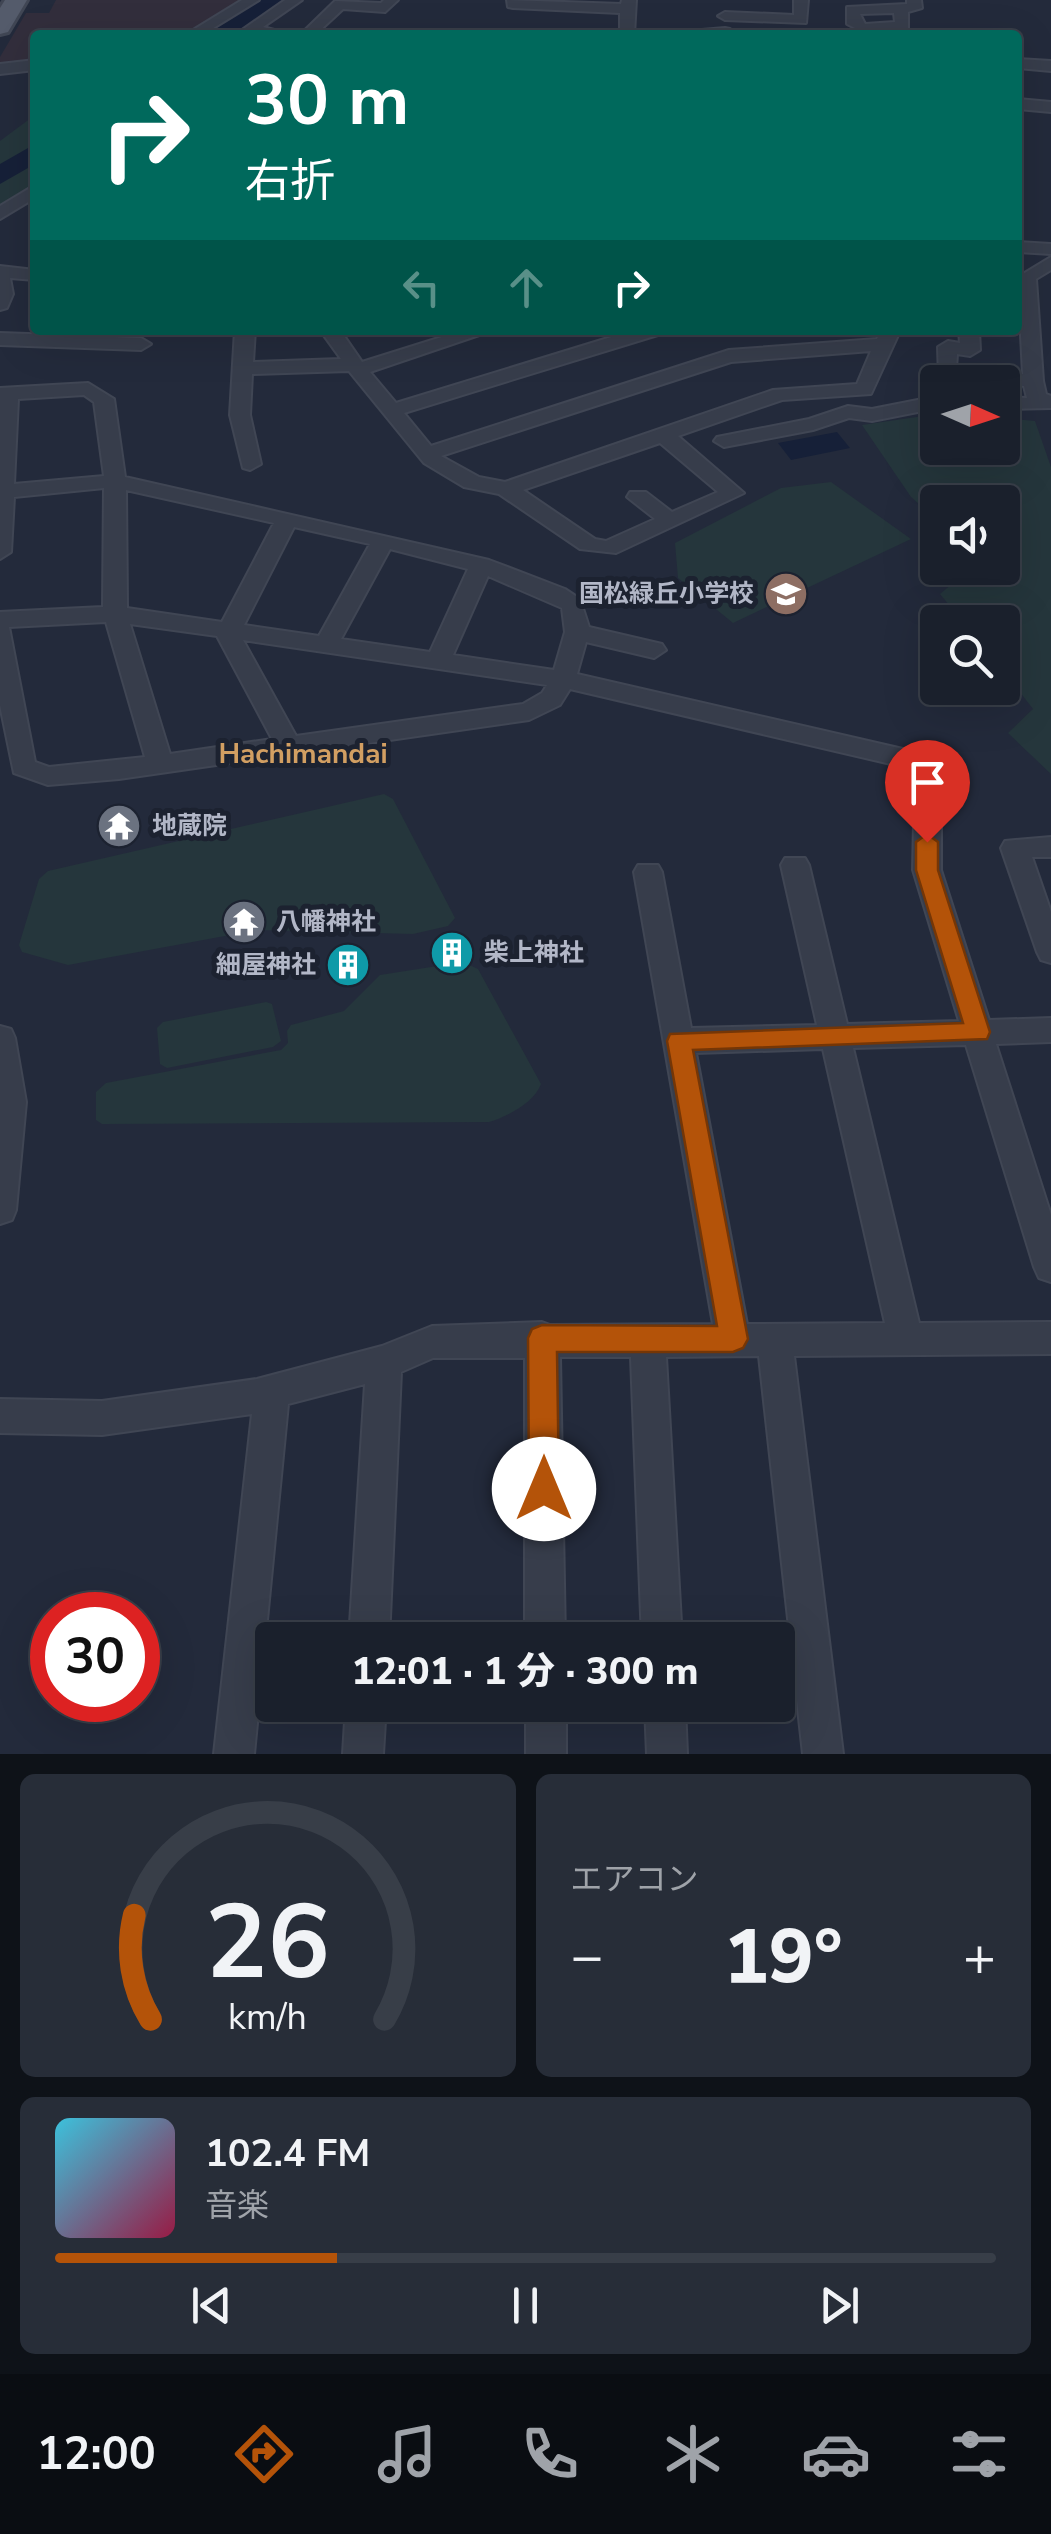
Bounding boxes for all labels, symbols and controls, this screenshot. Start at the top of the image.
text: 30 m [245,53,409,149]
icon: right [80,70,210,200]
text: 右折 [245,151,335,212]
icon: left [394,260,449,315]
icon: ahead [499,260,554,315]
icon: right [604,260,659,315]
north arrow [920,365,1020,465]
map controls [920,365,1020,705]
button: sound [920,485,1020,585]
school or university icon: 国松緑丘小学校 [763,571,809,617]
place label: 国松緑丘小学校 [579,577,754,611]
button: search [920,605,1020,705]
district label: Hachimandai [218,735,388,773]
pin [885,740,970,843]
icon: arrive [900,755,955,810]
temple icon: 地蔵院 [96,803,142,849]
place label: 地蔵院 [152,809,227,843]
temple icon: 八幡神社 [221,899,267,945]
place label: 八幡神社 [276,905,376,939]
building icon: 柴上神社 [429,930,475,976]
place label: 柴上神社 [484,936,584,970]
building icon: 細屋神社 [325,942,371,988]
place label: 細屋神社 [216,948,316,982]
position arrow [492,1437,596,1541]
speed limit sign: 30 [30,1592,160,1722]
text: 12:01 · 1 分 · 300 m [351,1646,699,1697]
text: エアコン [571,1858,699,1901]
text: 26 [205,1872,330,2014]
text: 19° [724,1906,843,2008]
text: − [571,1919,604,1994]
text: + [963,1919,996,1994]
text: km/h [228,1993,307,2042]
text: 102.4 FM [205,2128,370,2179]
text: 音楽 [205,2184,269,2227]
icon: previous [184,2278,239,2333]
icon: pause [498,2278,553,2333]
icon: next [812,2278,867,2333]
icon: directions [229,2419,299,2489]
icon: music [372,2419,442,2489]
icon: phone [515,2419,585,2489]
icon: climate [658,2419,728,2489]
icon: car [801,2419,871,2489]
icon: filters [944,2419,1014,2489]
text: 12:00 [37,2424,156,2485]

